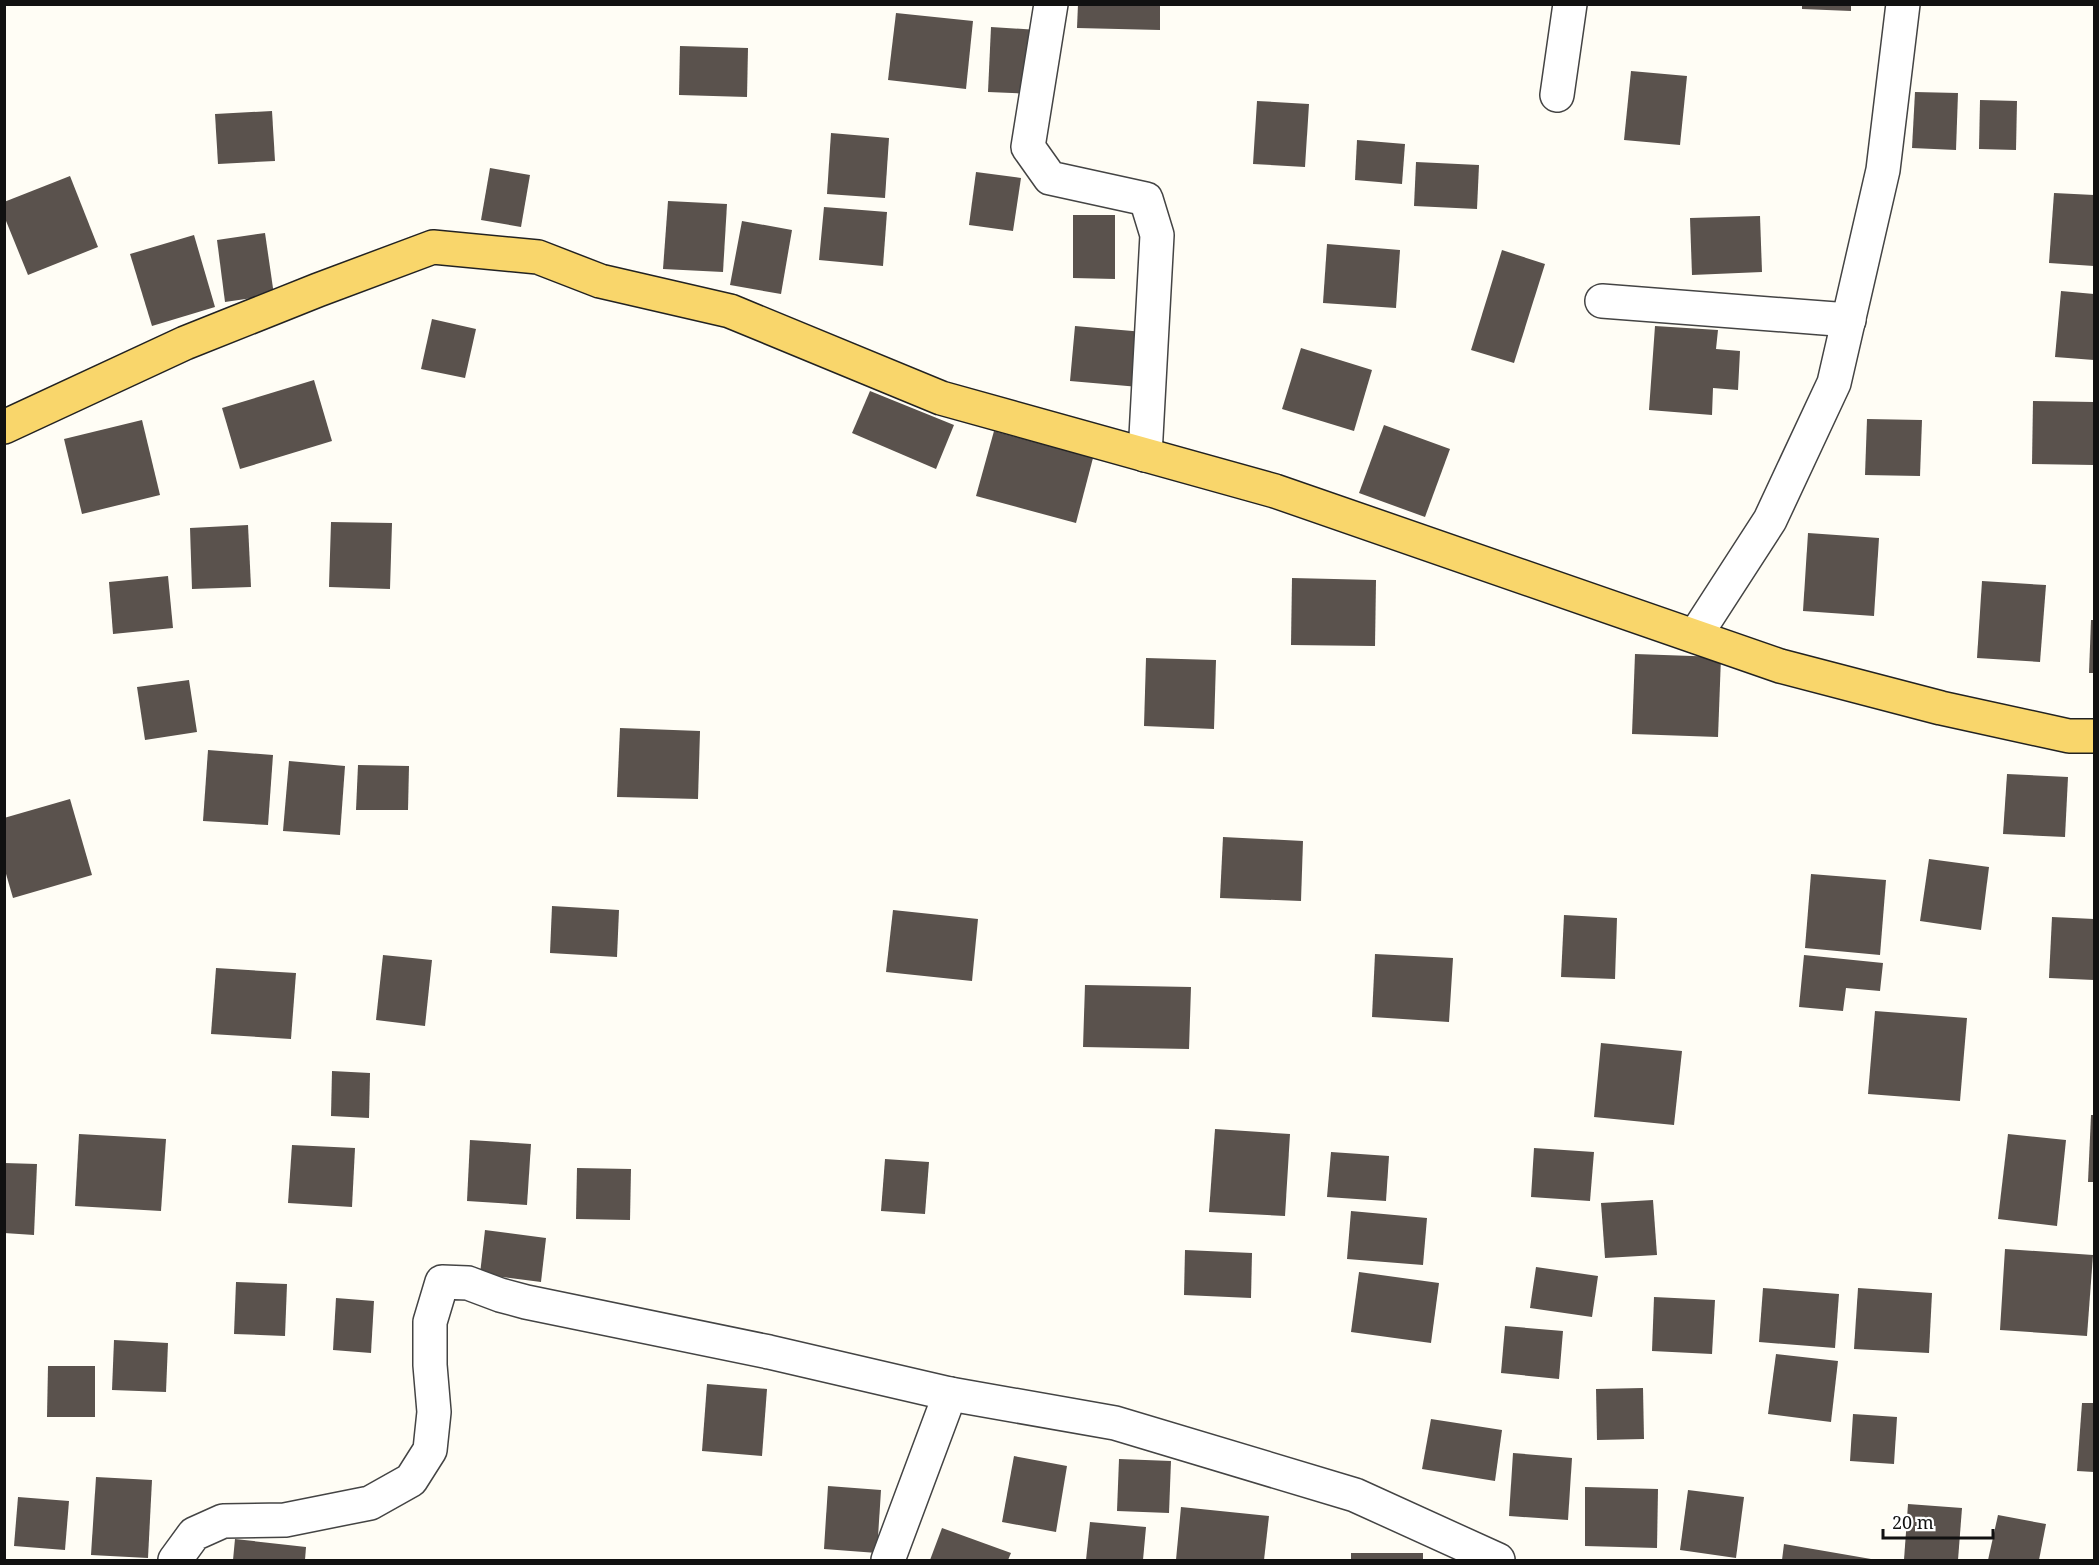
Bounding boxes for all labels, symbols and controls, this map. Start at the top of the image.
scale bar [1883,1502,1992,1540]
text: 20 m [1892,1510,1934,1534]

